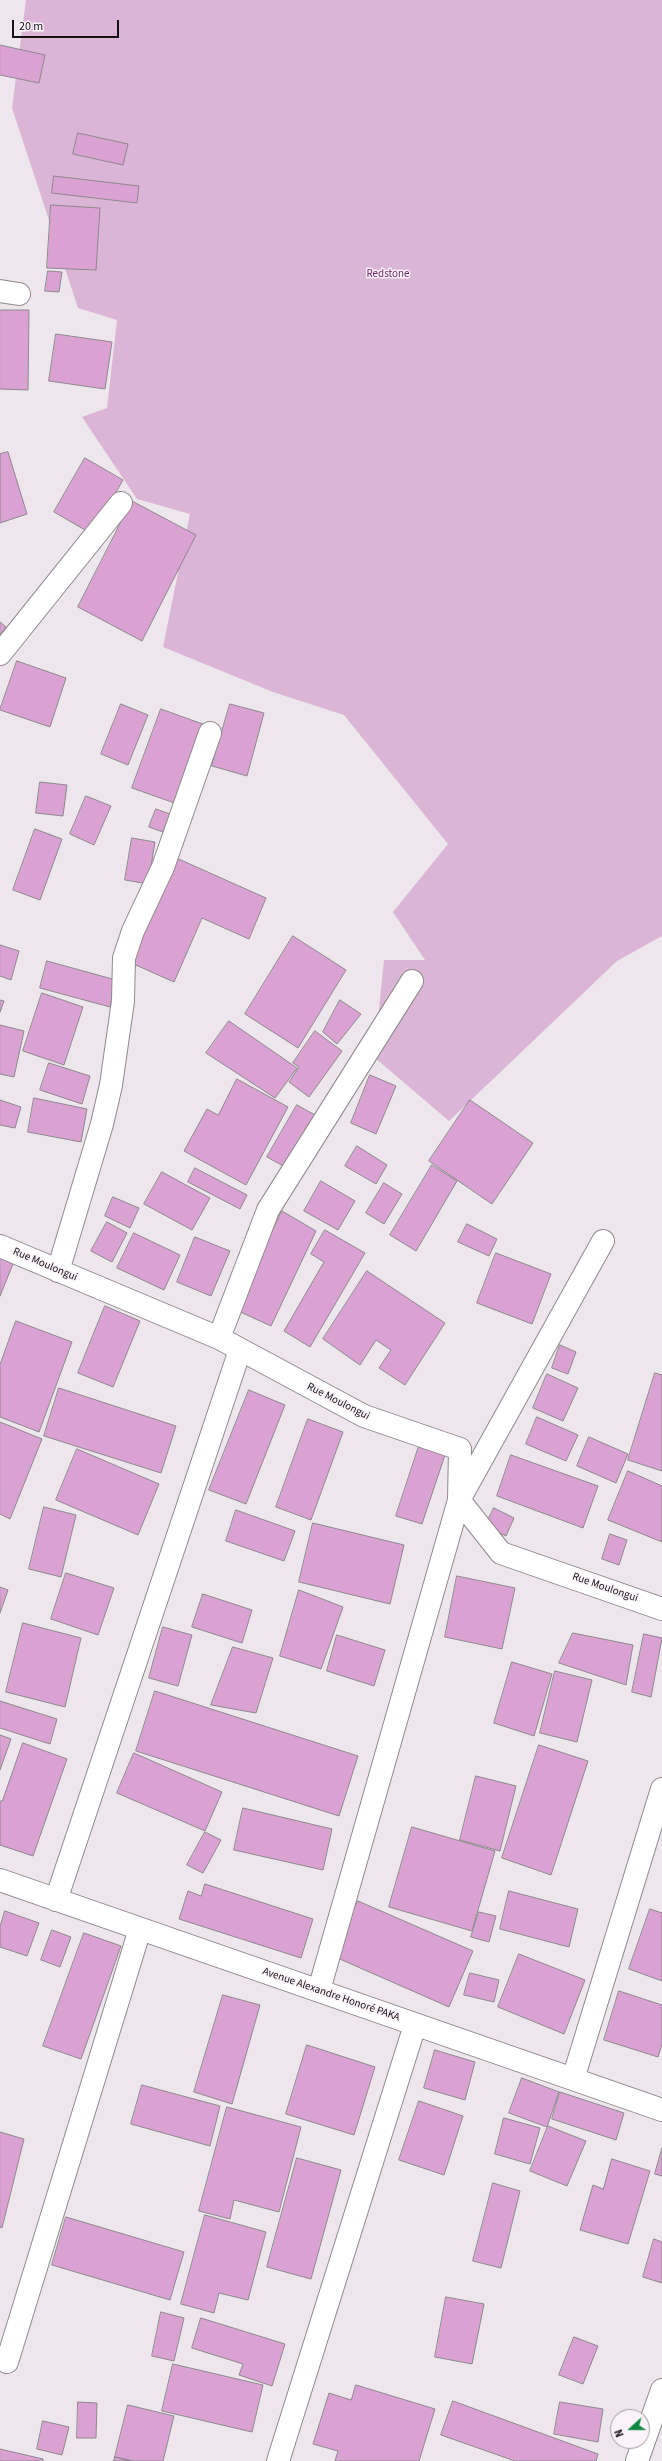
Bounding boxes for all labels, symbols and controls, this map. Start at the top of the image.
scale bar [14,12,121,38]
text: 20 m [19,18,43,35]
park label: Redstone [366,268,410,282]
street label: Rue Moulongui [11,1245,79,1285]
street label: Rue Moulongui [304,1380,372,1424]
street label: Rue Moulongui [570,1571,640,1605]
street label: Avenue Alexandre Honoré PAKA [261,1965,401,2025]
north arrow [610,2409,650,2449]
text: N [611,2427,628,2439]

